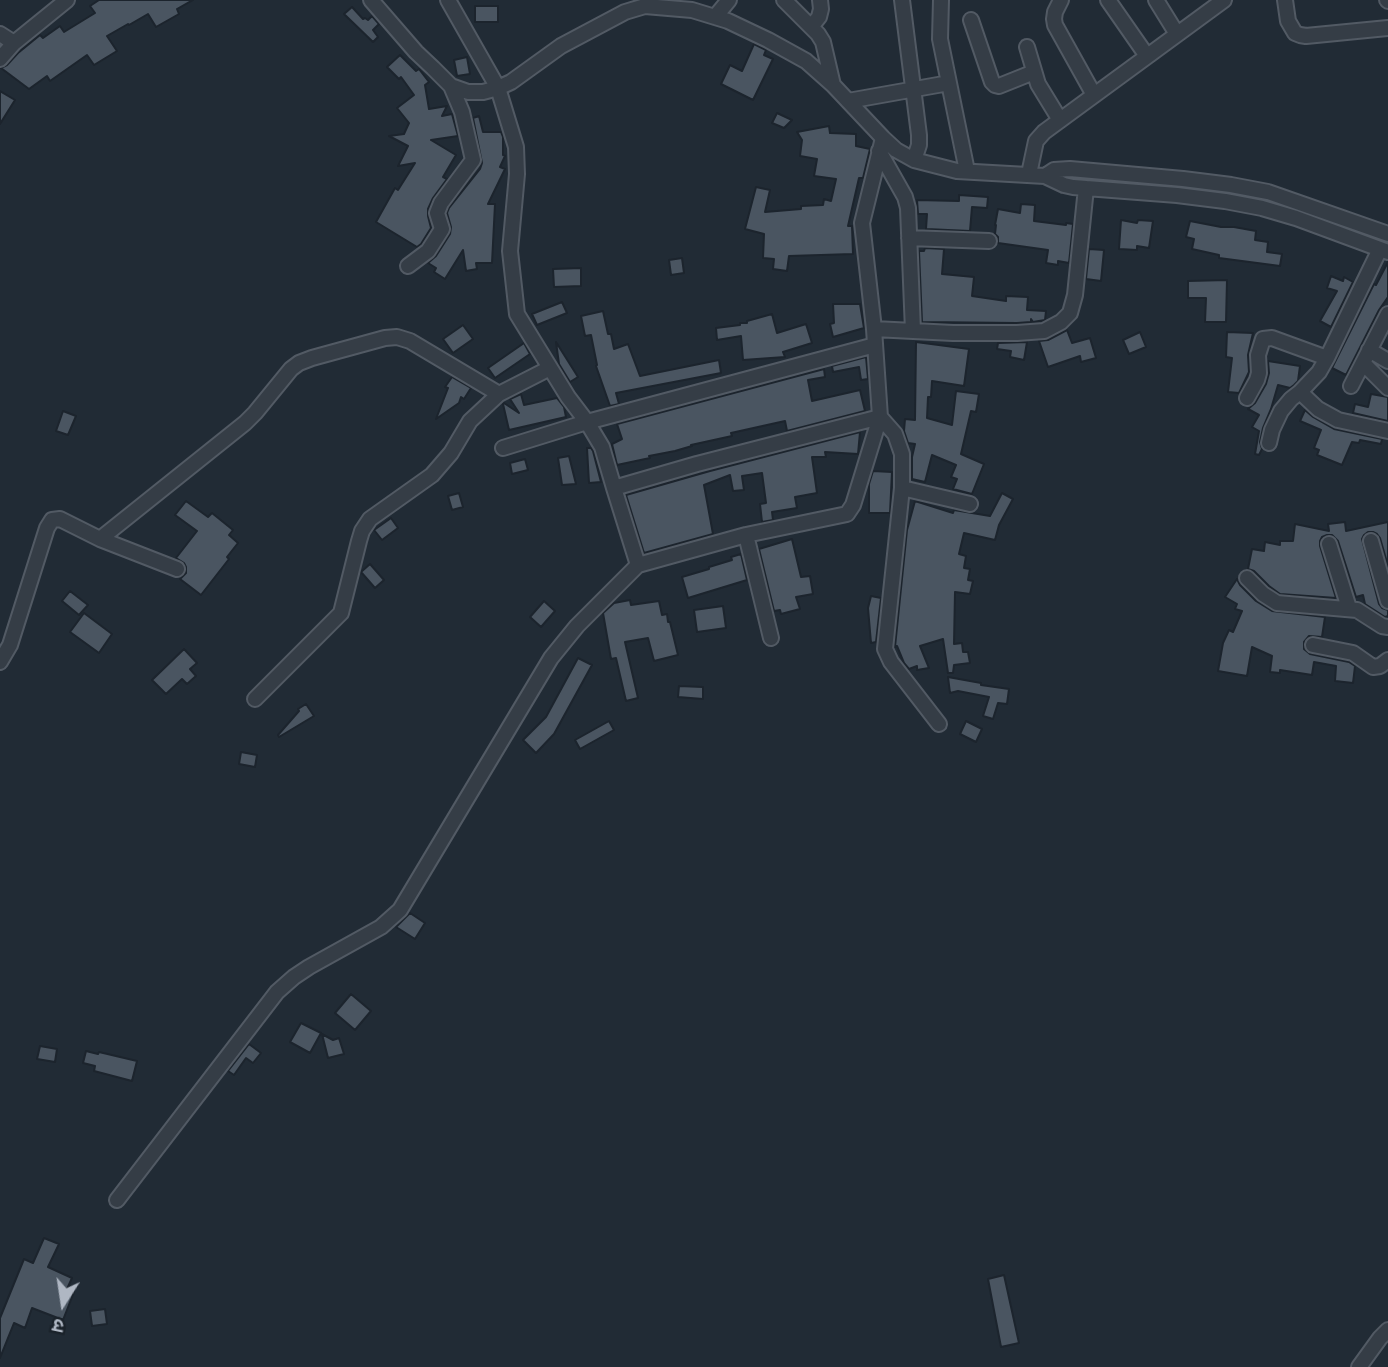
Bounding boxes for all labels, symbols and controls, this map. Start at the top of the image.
north arrow [28,1269,98,1339]
text: उ [50,1311,67,1339]

